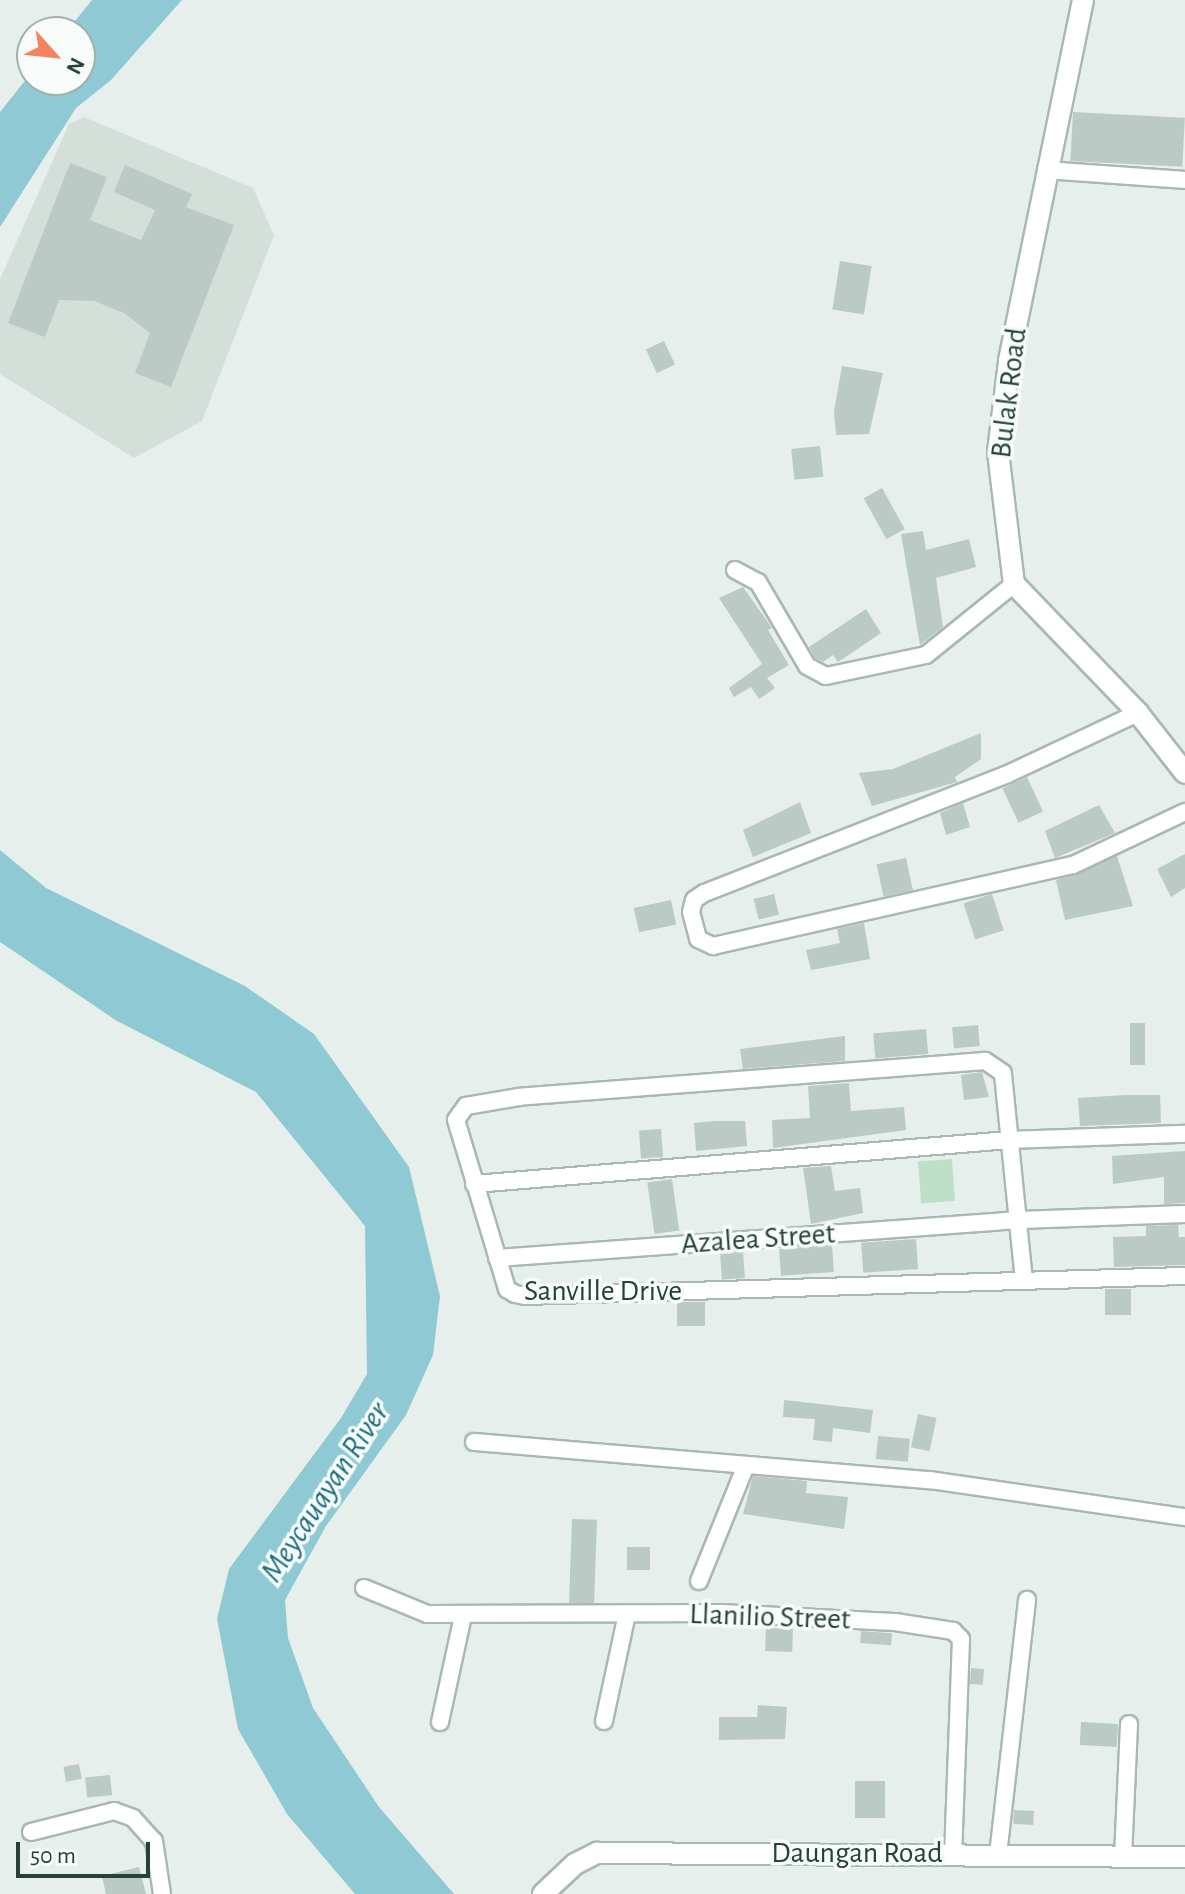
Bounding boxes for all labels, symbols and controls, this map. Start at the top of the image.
north arrow [16,16,96,96]
text: N [62,54,89,78]
street label: Bulak Road [983,326,1035,460]
street label: Azalea Street [680,1216,836,1262]
street label: Sanville Drive [524,1273,682,1309]
water label: Meycauayan River [253,1395,397,1589]
street label: Llanilio Street [689,1596,851,1638]
scale bar [20,1826,154,1876]
street label: Daungan Road [771,1835,943,1871]
text: 50 m [30,1844,76,1868]

